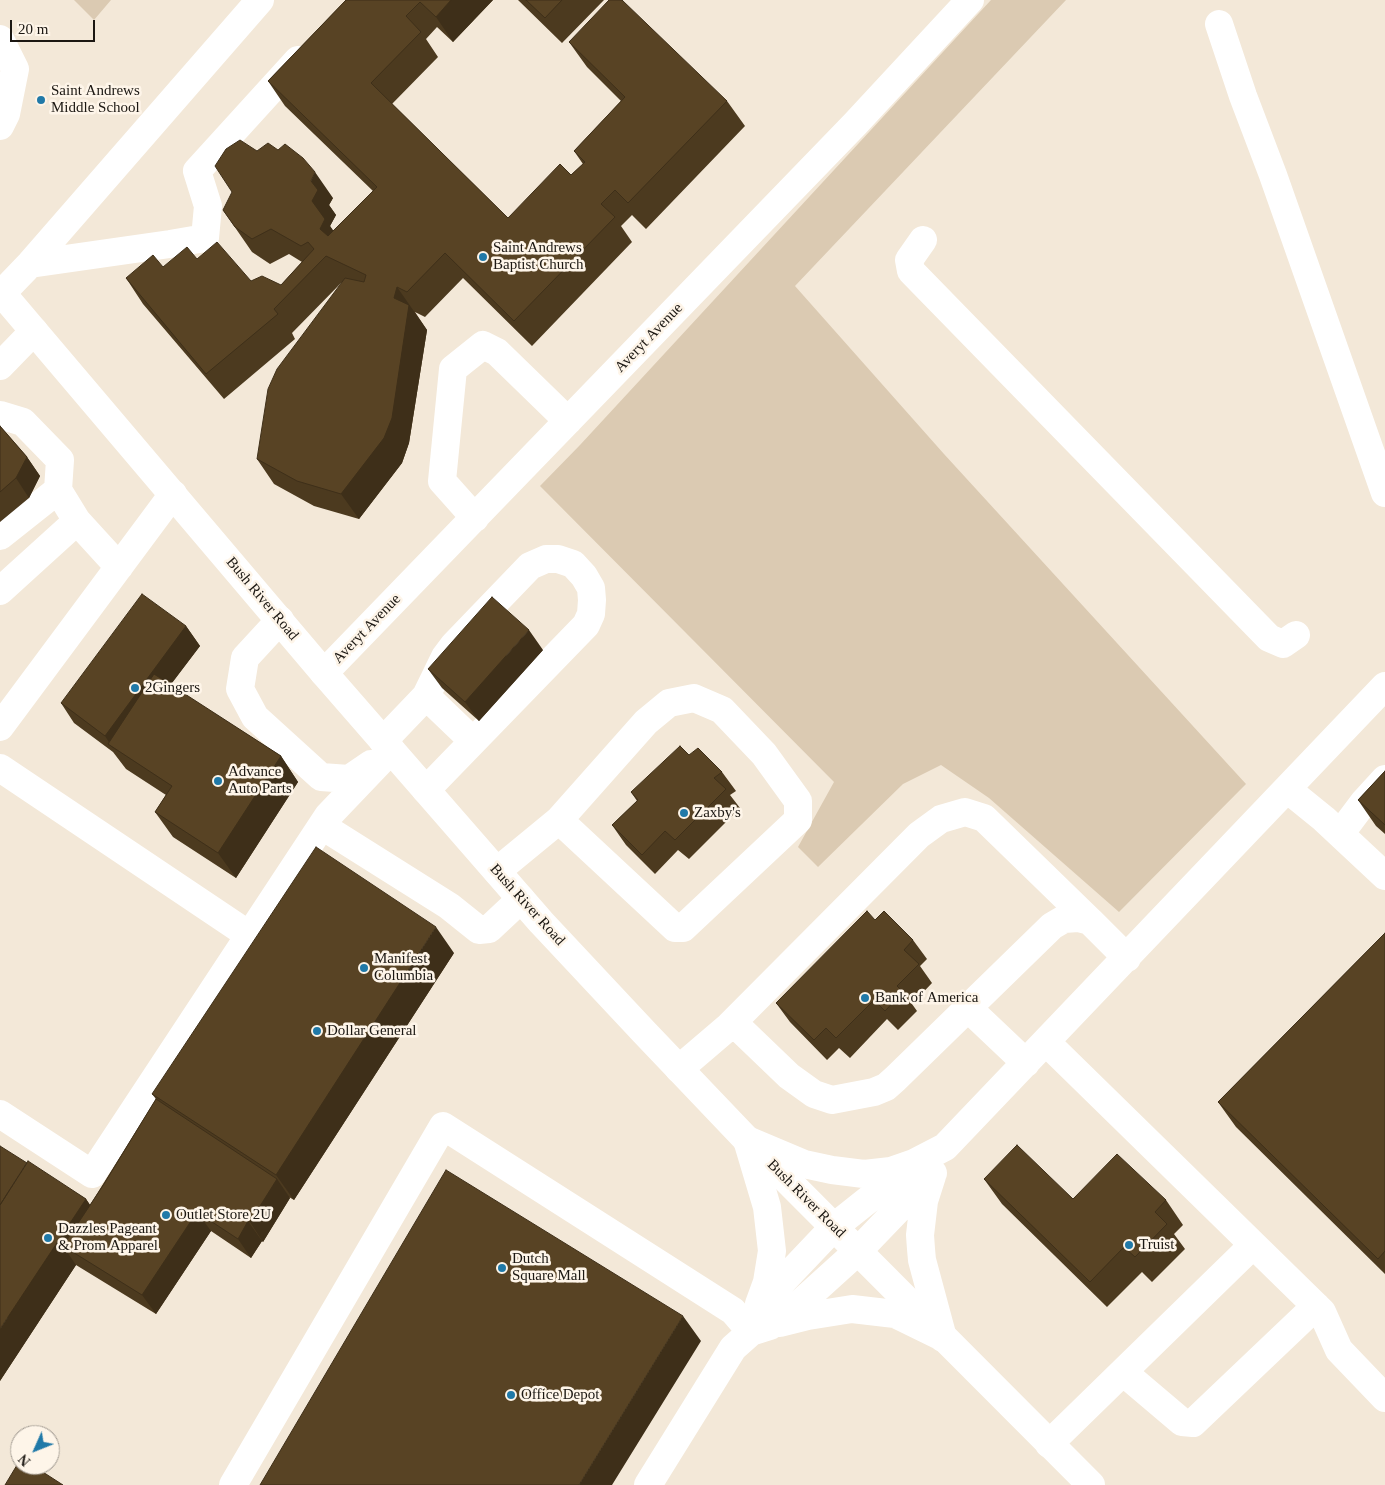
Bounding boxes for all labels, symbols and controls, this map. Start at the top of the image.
scale bar [12,10,98,42]
text: 20 m [18,21,48,37]
place label: Saint Andrews Middle School [51,82,140,117]
marker: Saint Andrews Middle School [35,94,47,106]
place label: Saint Andrews Baptist Church [493,239,583,274]
marker: Saint Andrews Baptist Church [477,251,489,263]
street label: Averyt Avenue [611,299,687,377]
street label: Bush River Road [222,554,302,644]
street label: Averyt Avenue [329,590,405,668]
place label: 2Gingers [145,679,200,697]
marker: 2Gingers [129,682,141,694]
place label: Advance Auto Parts [228,763,292,798]
marker: Advance Auto Parts [212,775,224,787]
place label: Zaxby's [694,804,741,822]
marker: Zaxby's [678,807,690,819]
street label: Bush River Road [486,861,568,949]
place label: Manifest Columbia [374,950,433,985]
marker: Manifest Columbia [358,962,370,974]
place label: Bank of America [875,989,978,1007]
marker: Bank of America [859,992,871,1004]
place label: Dollar General [327,1022,417,1040]
marker: Dollar General [311,1025,323,1037]
street label: Bush River Road [763,1156,849,1242]
place label: Outlet Store 2U [176,1206,271,1224]
marker: Outlet Store 2U [160,1209,172,1221]
place label: Dazzles Pageant & Prom Apparel [58,1220,158,1255]
marker: Dazzles Pageant & Prom Apparel [42,1232,54,1244]
place label: Truist [1139,1236,1174,1254]
marker: Truist [1123,1239,1135,1251]
place label: Dutch Square Mall [512,1250,586,1285]
marker: Dutch Square Mall [496,1262,508,1274]
place label: Office Depot [521,1386,599,1404]
marker: Office Depot [505,1389,517,1401]
north arrow [10,1425,60,1475]
text: N [16,1451,33,1469]

